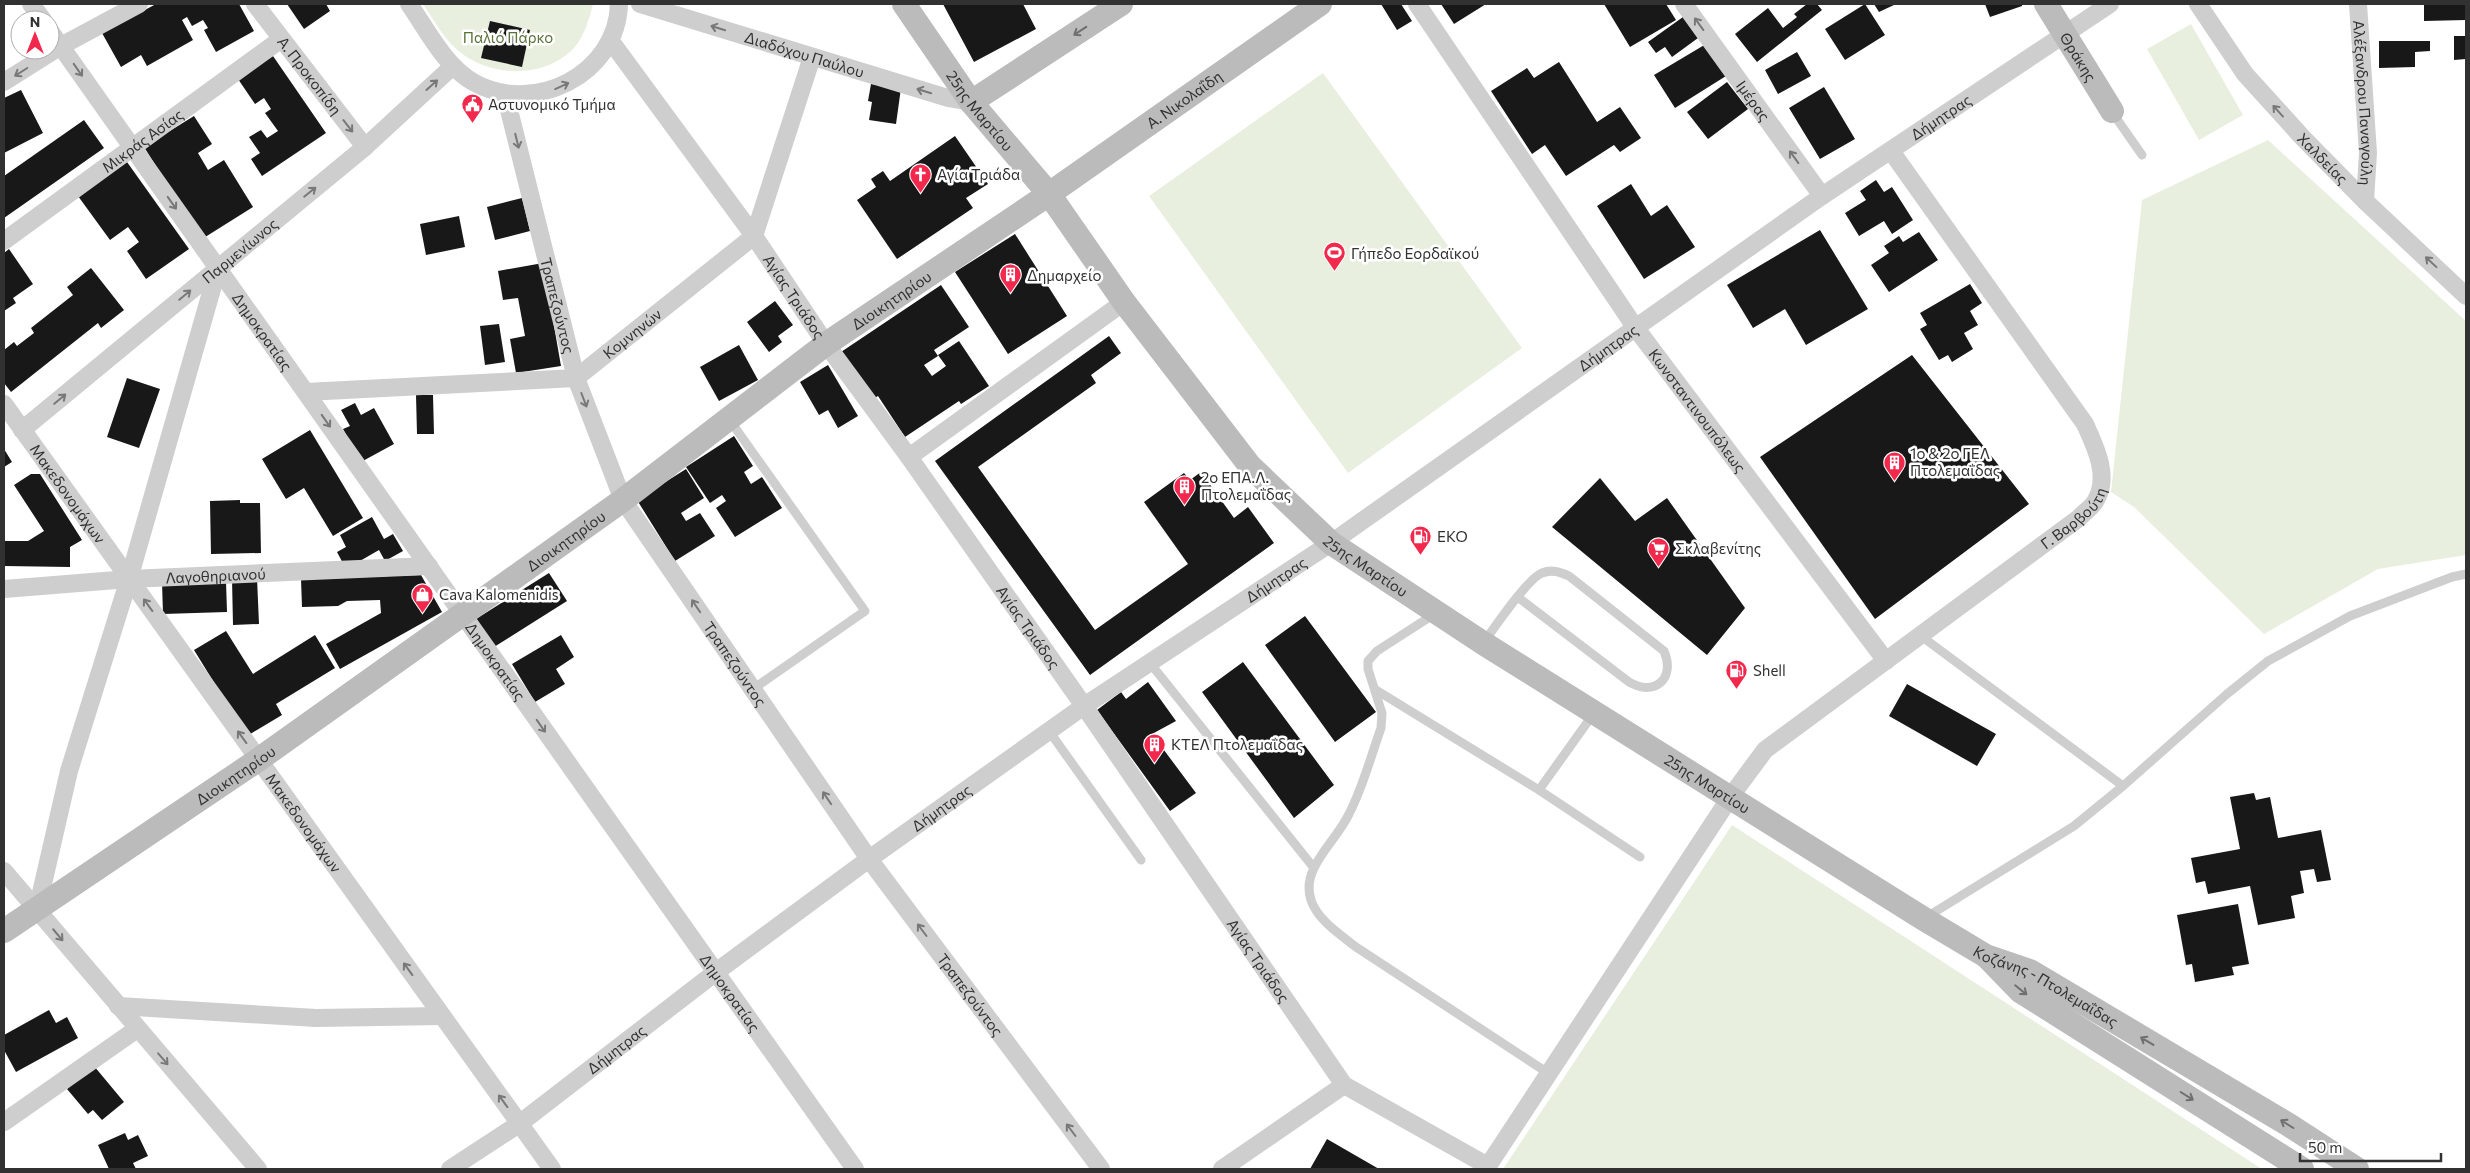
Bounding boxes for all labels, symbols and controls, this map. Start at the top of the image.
north arrow [10,10,60,60]
text: N [30,13,40,30]
one-way arrow [1694,18,1704,32]
street label: Αλέξανδρου Παναγούλη [2350,19,2377,186]
one-way arrow [711,22,727,32]
one-way arrow [1073,25,1087,36]
park label: Παλιό Πάρκο [463,28,553,46]
street label: Διαδόχου Παύλου [743,28,866,81]
street label: Θράκης [2057,29,2101,85]
street label: Α. Προκοπίδη [274,33,346,118]
one-way arrow [73,63,83,77]
one-way arrow [14,66,28,77]
street label: 25ης Μαρτίου [943,67,1017,154]
street label: Α. Νικολαΐδη [1143,67,1225,132]
street label: Ιμέρας [1733,77,1774,124]
one-way arrow [426,79,439,91]
one-way arrow [554,80,569,90]
one-way arrow [916,85,932,95]
street label: Δήμητρας [1907,90,1974,144]
public building icon: Αστυνομικό Τμήμα [460,92,484,123]
place label: Αστυνομικό Τμήμα [488,95,616,113]
one-way arrow [2272,104,2284,117]
street label: Μικράς Ασίας [98,105,186,176]
one-way arrow [343,119,354,132]
street label: Χαλδείας [2294,129,2352,187]
one-way arrow [513,133,522,149]
one-way arrow [1789,150,1799,164]
church icon: Αγία Τριάδα [909,162,933,193]
place label: Αγία Τριάδα [937,165,1020,183]
one-way arrow [303,186,316,197]
one-way arrow [167,196,177,210]
street label: Παρμενίωνος [198,214,281,287]
sports icon: Γήπεδο Εορδαϊκού [1323,241,1347,272]
place label: Γήπεδο Εορδαϊκού [1351,244,1479,262]
street label: Αγίας Τριάδος [760,251,829,342]
street label: Τραπεζούντος [537,256,579,355]
one-way arrow [2424,256,2437,268]
building icon: Δημαρχείο [999,263,1023,294]
place label: Δημαρχείο [1027,266,1102,284]
street label: Διοικητηρίου [848,267,935,333]
one-way arrow [178,289,191,301]
street label: Δημοκρατίας [229,289,296,374]
street label: Κομνηνών [599,304,665,362]
street label: Δήμητρας [1574,320,1641,375]
street label: Κωνσταντινουπόλεως [1645,345,1750,476]
one-way arrow [580,392,589,407]
one-way arrow [53,393,66,404]
one-way arrow [321,414,331,428]
street label: Μακεδονομάχων [26,440,110,547]
place label: 1ο & 2ο ΓΕΛ Πτολεμαΐδας [1910,444,2000,479]
building icon: 1ο & 2ο ΓΕΛ Πτολεμαΐδας [1882,450,1906,481]
place label: 2ο ΕΠΑ.Λ. Πτολεμαΐδας [1201,468,1291,503]
building icon: 2ο ΕΠΑ.Λ. Πτολεμαΐδας [1173,474,1197,505]
street label: Γ. Βαρβούτη [2037,485,2109,552]
street label: Διοικητηρίου [523,507,609,575]
fuel station icon: EKO [1409,524,1433,555]
place label: EKO [1437,527,1468,545]
street label: 25ης Μαρτίου [1320,532,1411,600]
supermarket icon: Σκλαβενίτης [1647,536,1671,567]
place label: Σκλαβενίτης [1675,539,1761,557]
street label: Δήμητρας [1242,553,1310,606]
street label: Λαγοθηριανού [165,564,266,586]
shop icon: Cava Kalomenidis [411,582,435,613]
street label: Αγίας Τριάδος [993,582,1064,672]
place label: Cava Kalomenidis [439,585,559,603]
one-way arrow [143,598,153,612]
one-way arrow [691,599,701,613]
street label: Τραπεζούντος [700,618,770,709]
street label: Δημοκρατίας [462,619,530,704]
fuel station icon: Shell [1725,658,1749,689]
place label: Shell [1753,661,1786,679]
one-way arrow [536,718,547,732]
one-way arrow [237,730,247,744]
building icon: ΚΤΕΛ Πτολεμαΐδας [1143,732,1167,763]
place label: ΚΤΕΛ Πτολεμαΐδας [1171,735,1303,753]
street label: Διοικητηρίου [192,742,279,808]
street label: 25ης Μαρτίου [1661,750,1753,817]
street label: Μακεδονομάχων [262,770,346,876]
street label: Δήμητρας [908,780,975,835]
one-way arrow [822,791,832,805]
street label: Αγίας Τριάδος [1223,915,1294,1006]
one-way arrow [917,923,927,937]
one-way arrow [52,929,64,942]
street label: Κοζάνης - Πτολεμαΐδας [1970,942,2121,1030]
street label: Δημοκρατίας [697,950,764,1035]
street label: Τραπεζούντος [934,950,1007,1039]
one-way arrow [403,962,413,976]
one-way arrow [2014,984,2027,995]
street label: Δήμητρας [583,1021,649,1077]
one-way arrow [2141,1035,2155,1045]
one-way arrow [157,1053,169,1066]
one-way arrow [2180,1091,2194,1102]
one-way arrow [498,1094,508,1108]
one-way arrow [2280,1119,2294,1129]
one-way arrow [1066,1124,1077,1137]
scale bar [2300,1130,2441,1162]
text: 50 m [2308,1138,2342,1156]

